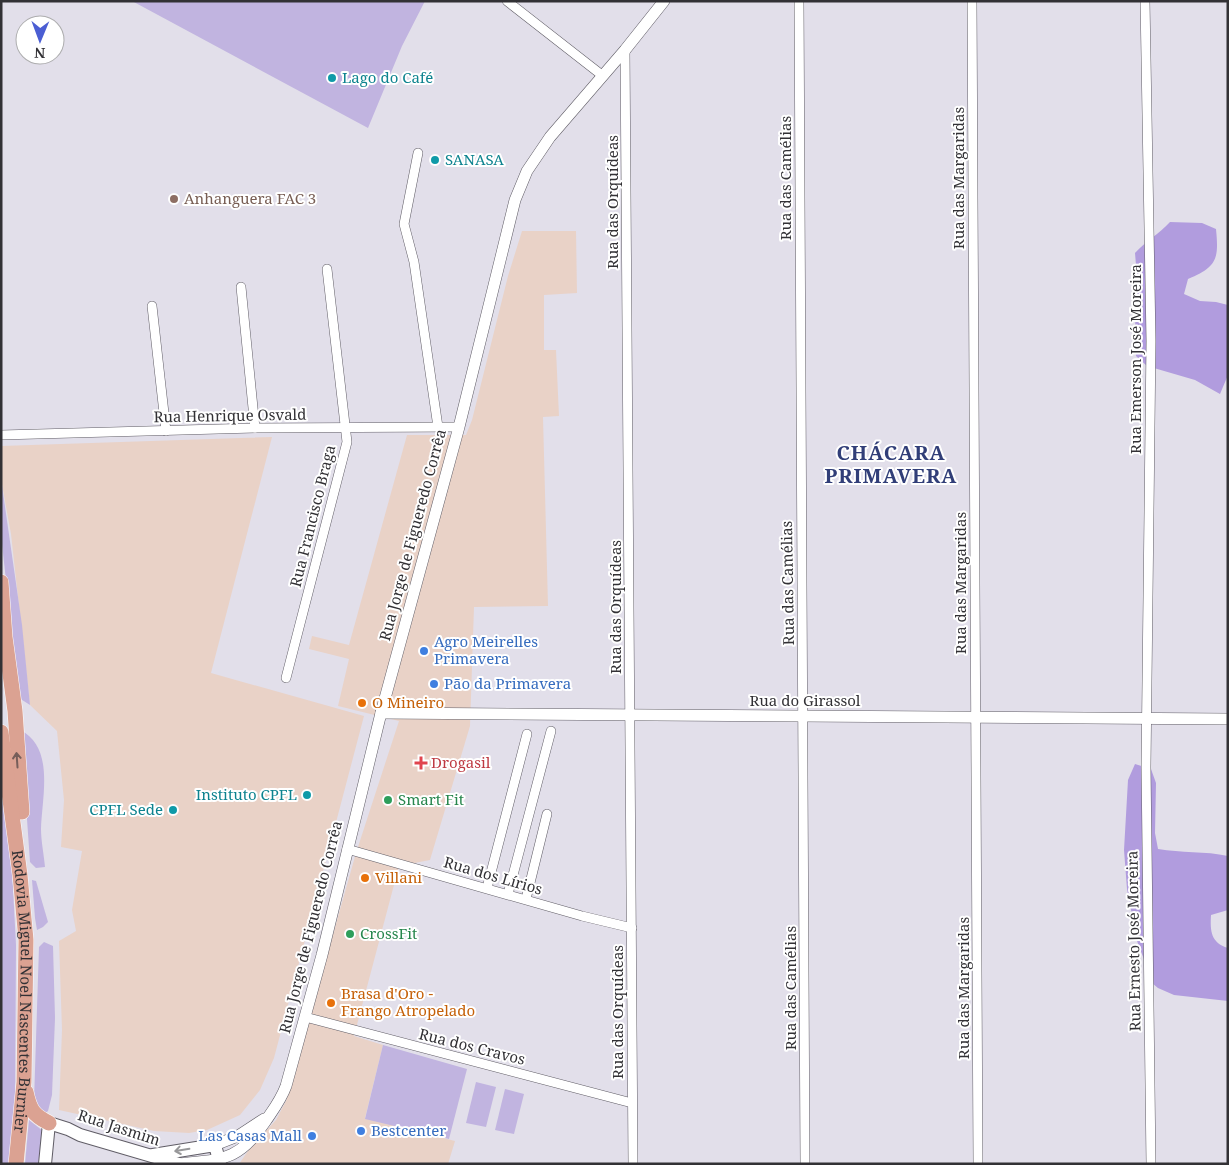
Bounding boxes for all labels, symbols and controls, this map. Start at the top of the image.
north arrow [15,15,65,65]
text: N [34,44,45,63]
place label: Lago do Café [342,67,433,87]
marker: Lago do Café [326,72,338,84]
street label: Rua das Margaridas [948,107,968,249]
street label: Rua das Camélias [775,115,795,240]
street label: Rua das Orquídeas [602,135,622,269]
place label: SANASA [445,149,504,169]
marker: SANASA [429,154,441,166]
place label: Anhanguera FAC 3 [184,188,316,208]
marker: Anhanguera FAC 3 [168,193,180,205]
street label: Rua Emerson José Moreira [1125,264,1145,454]
street label: Rua Henrique Osvald [153,404,307,426]
street label: Rua Jorge de Figueredo Corrêa [374,427,450,643]
district label: CHÁCARA PRIMAVERA [825,439,957,489]
street label: Rua Francisco Braga [285,443,339,589]
street label: Rua das Margaridas [950,512,970,654]
street label: Rua das Camélias [776,520,798,645]
street label: Rua das Orquídeas [605,540,625,674]
place label: Agro Meirelles Primavera [434,631,538,668]
marker: Agro Meirelles Primavera [418,645,430,657]
place label: Pão da Primavera [444,673,571,693]
marker: Pão da Primavera [428,678,440,690]
street label: Rua do Girassol [749,690,861,710]
place label: O Mineiro [372,692,444,712]
marker: O Mineiro [356,697,368,709]
one-way arrow [13,752,22,768]
place label: Drogasil [431,752,491,772]
marker: Drogasil [415,757,427,769]
place label: Instituto CPFL [196,784,297,804]
marker: Instituto CPFL [301,789,313,801]
place label: Smart Fit [398,789,464,809]
marker: Smart Fit [382,794,394,806]
place label: CPFL Sede [89,799,163,819]
marker: CPFL Sede [167,804,179,816]
street label: Rua Jorge de Figueredo Corrêa [274,818,346,1035]
street label: Rodovia Miguel Noel Nascentes Burnier [8,849,37,1134]
street label: Rua Ernesto José Moreira [1121,850,1145,1032]
street label: Rua dos Lírios [442,851,545,899]
place label: Villani [375,867,422,887]
marker: Villani [359,872,371,884]
street label: Rua das Margaridas [953,917,973,1059]
place label: CrossFit [360,923,417,943]
street label: Rua das Camélias [780,925,800,1050]
marker: CrossFit [344,928,356,940]
street label: Rua das Orquídeas [607,945,627,1079]
place label: Brasa d'Oro - Frango Atropelado [341,983,475,1020]
marker: Brasa d'Oro - Frango Atropelado [325,997,337,1009]
street label: Rua dos Cravos [417,1023,528,1069]
street label: Rua Jasmim [76,1104,163,1150]
place label: Bestcenter [371,1120,446,1140]
place label: Las Casas Mall [198,1125,302,1145]
marker: Bestcenter [355,1125,367,1137]
marker: Las Casas Mall [306,1130,318,1142]
one-way arrow [175,1145,191,1155]

